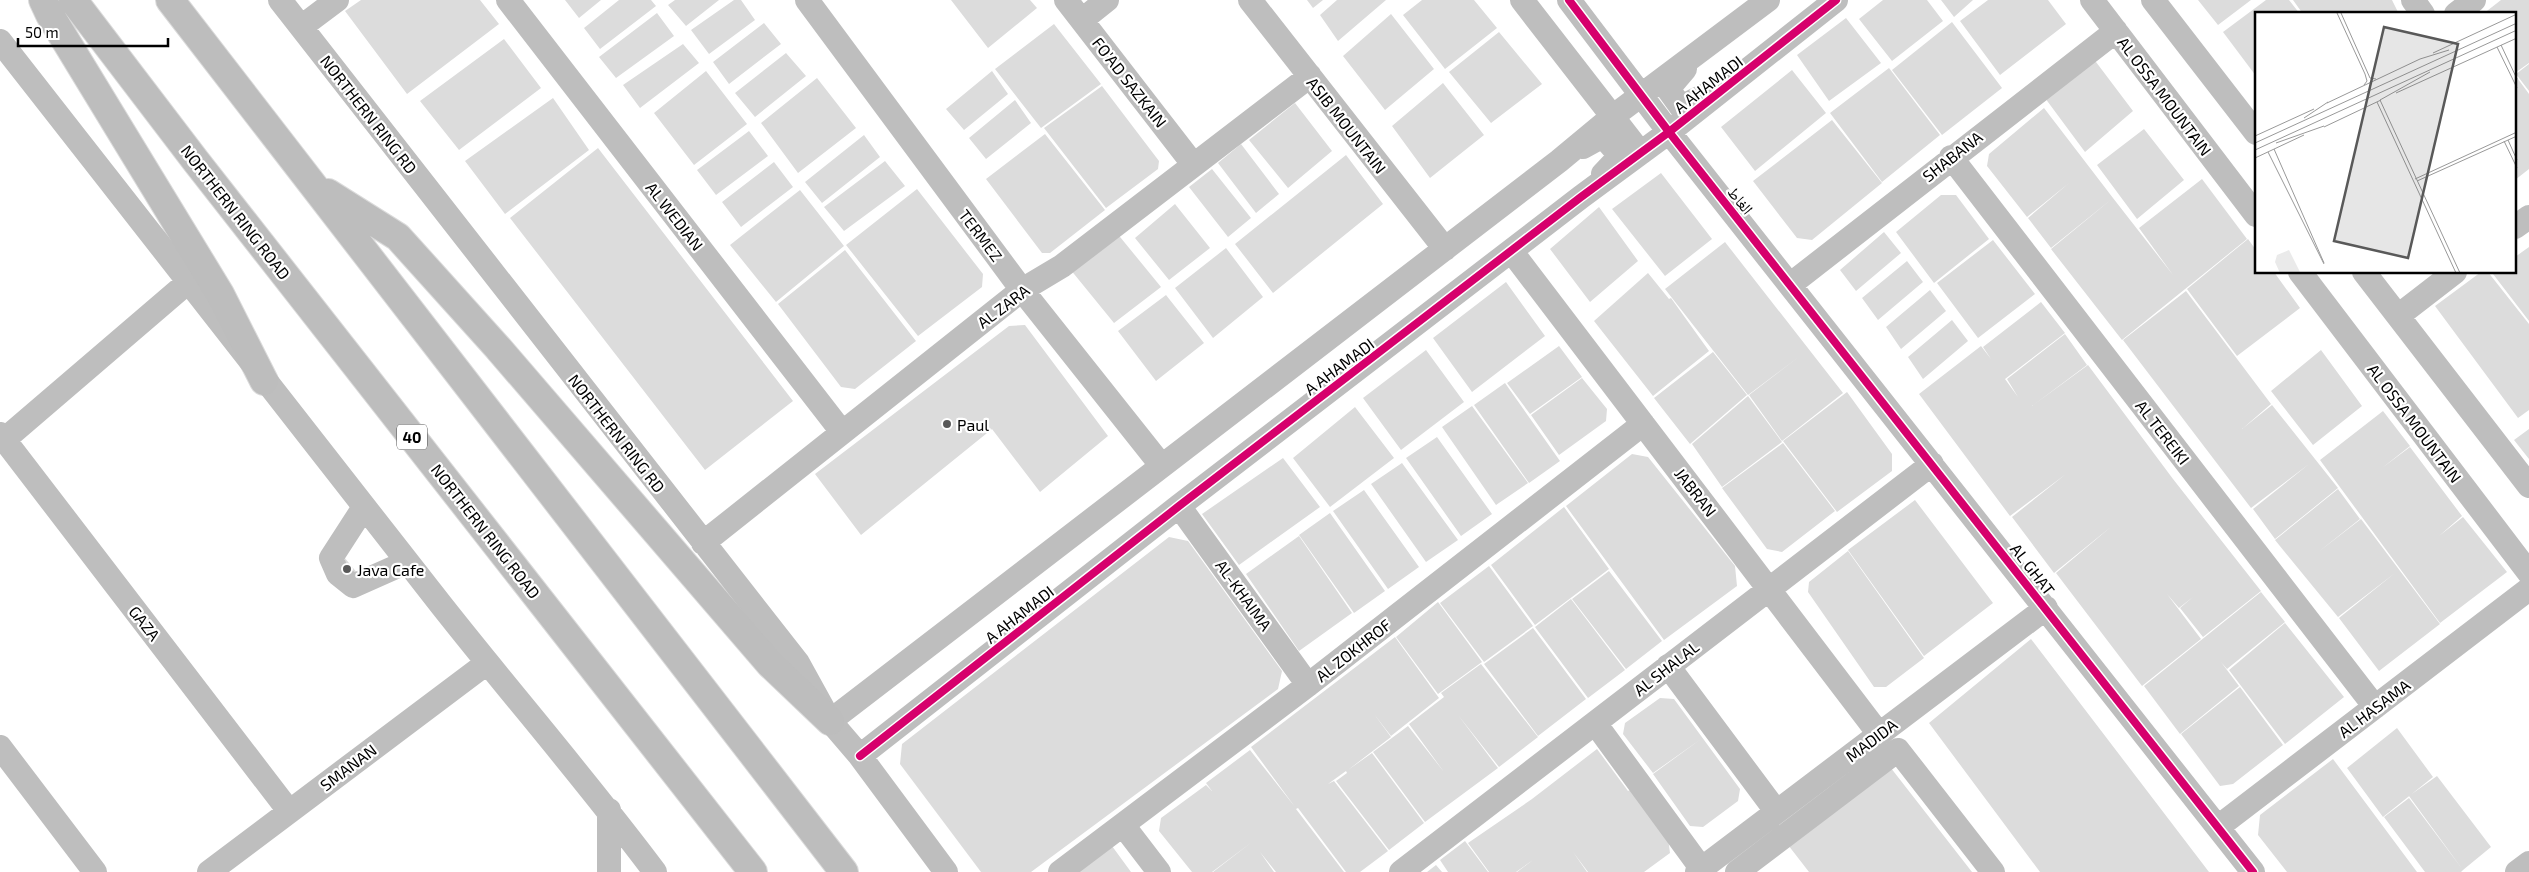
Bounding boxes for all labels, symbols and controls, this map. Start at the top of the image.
inset map [2255,12,2516,274]
scale bar [18,15,168,47]
text: 50 m [25,23,59,41]
street label: FO'AD SAZKAIN [1089,33,1171,131]
street label: AL OSSA MOUNTAIN [2114,33,2216,159]
street label: NORTHERN RING RD [317,51,421,177]
street label: A AHAMADI [1670,51,1746,117]
street label: ASIB MOUNTAIN [1303,73,1391,177]
street label: SHABANA [1918,127,1986,185]
street label: NORTHERN RING ROAD [178,141,294,283]
street label: AL WEDIAN [642,178,708,254]
street label: الغاط [1724,182,1758,218]
street label: TERMEZ [955,205,1007,265]
street label: AL ZARA [973,280,1033,332]
street label: A AHAMADI [1300,334,1378,398]
street label: AL OSSA MOUNTAIN [2364,360,2466,486]
street label: NORTHERN RING RD [565,370,669,496]
street label: AL TEREIKI [2132,396,2194,468]
place label: Paul [957,415,989,434]
marker: Paul [941,418,953,430]
road number: 40 [397,424,427,450]
street label: NORTHERN RING ROAD [428,460,544,602]
street label: JABRAN [1671,464,1721,520]
street label: AL GHAT [2007,539,2059,599]
street label: AL-KHAIMA [1212,556,1276,634]
place label: Java Cafe [357,560,424,579]
marker: Java Cafe [341,563,353,575]
street label: A AHAMADI [981,581,1057,647]
street label: GAZA [126,602,165,644]
street label: AL ZOKHROF [1312,614,1395,685]
street label: AL SHALAL [1630,637,1702,699]
street label: AL HASAMA [2334,675,2414,741]
street label: MADIDA [1842,715,1900,765]
street label: SMANAN [316,740,380,794]

